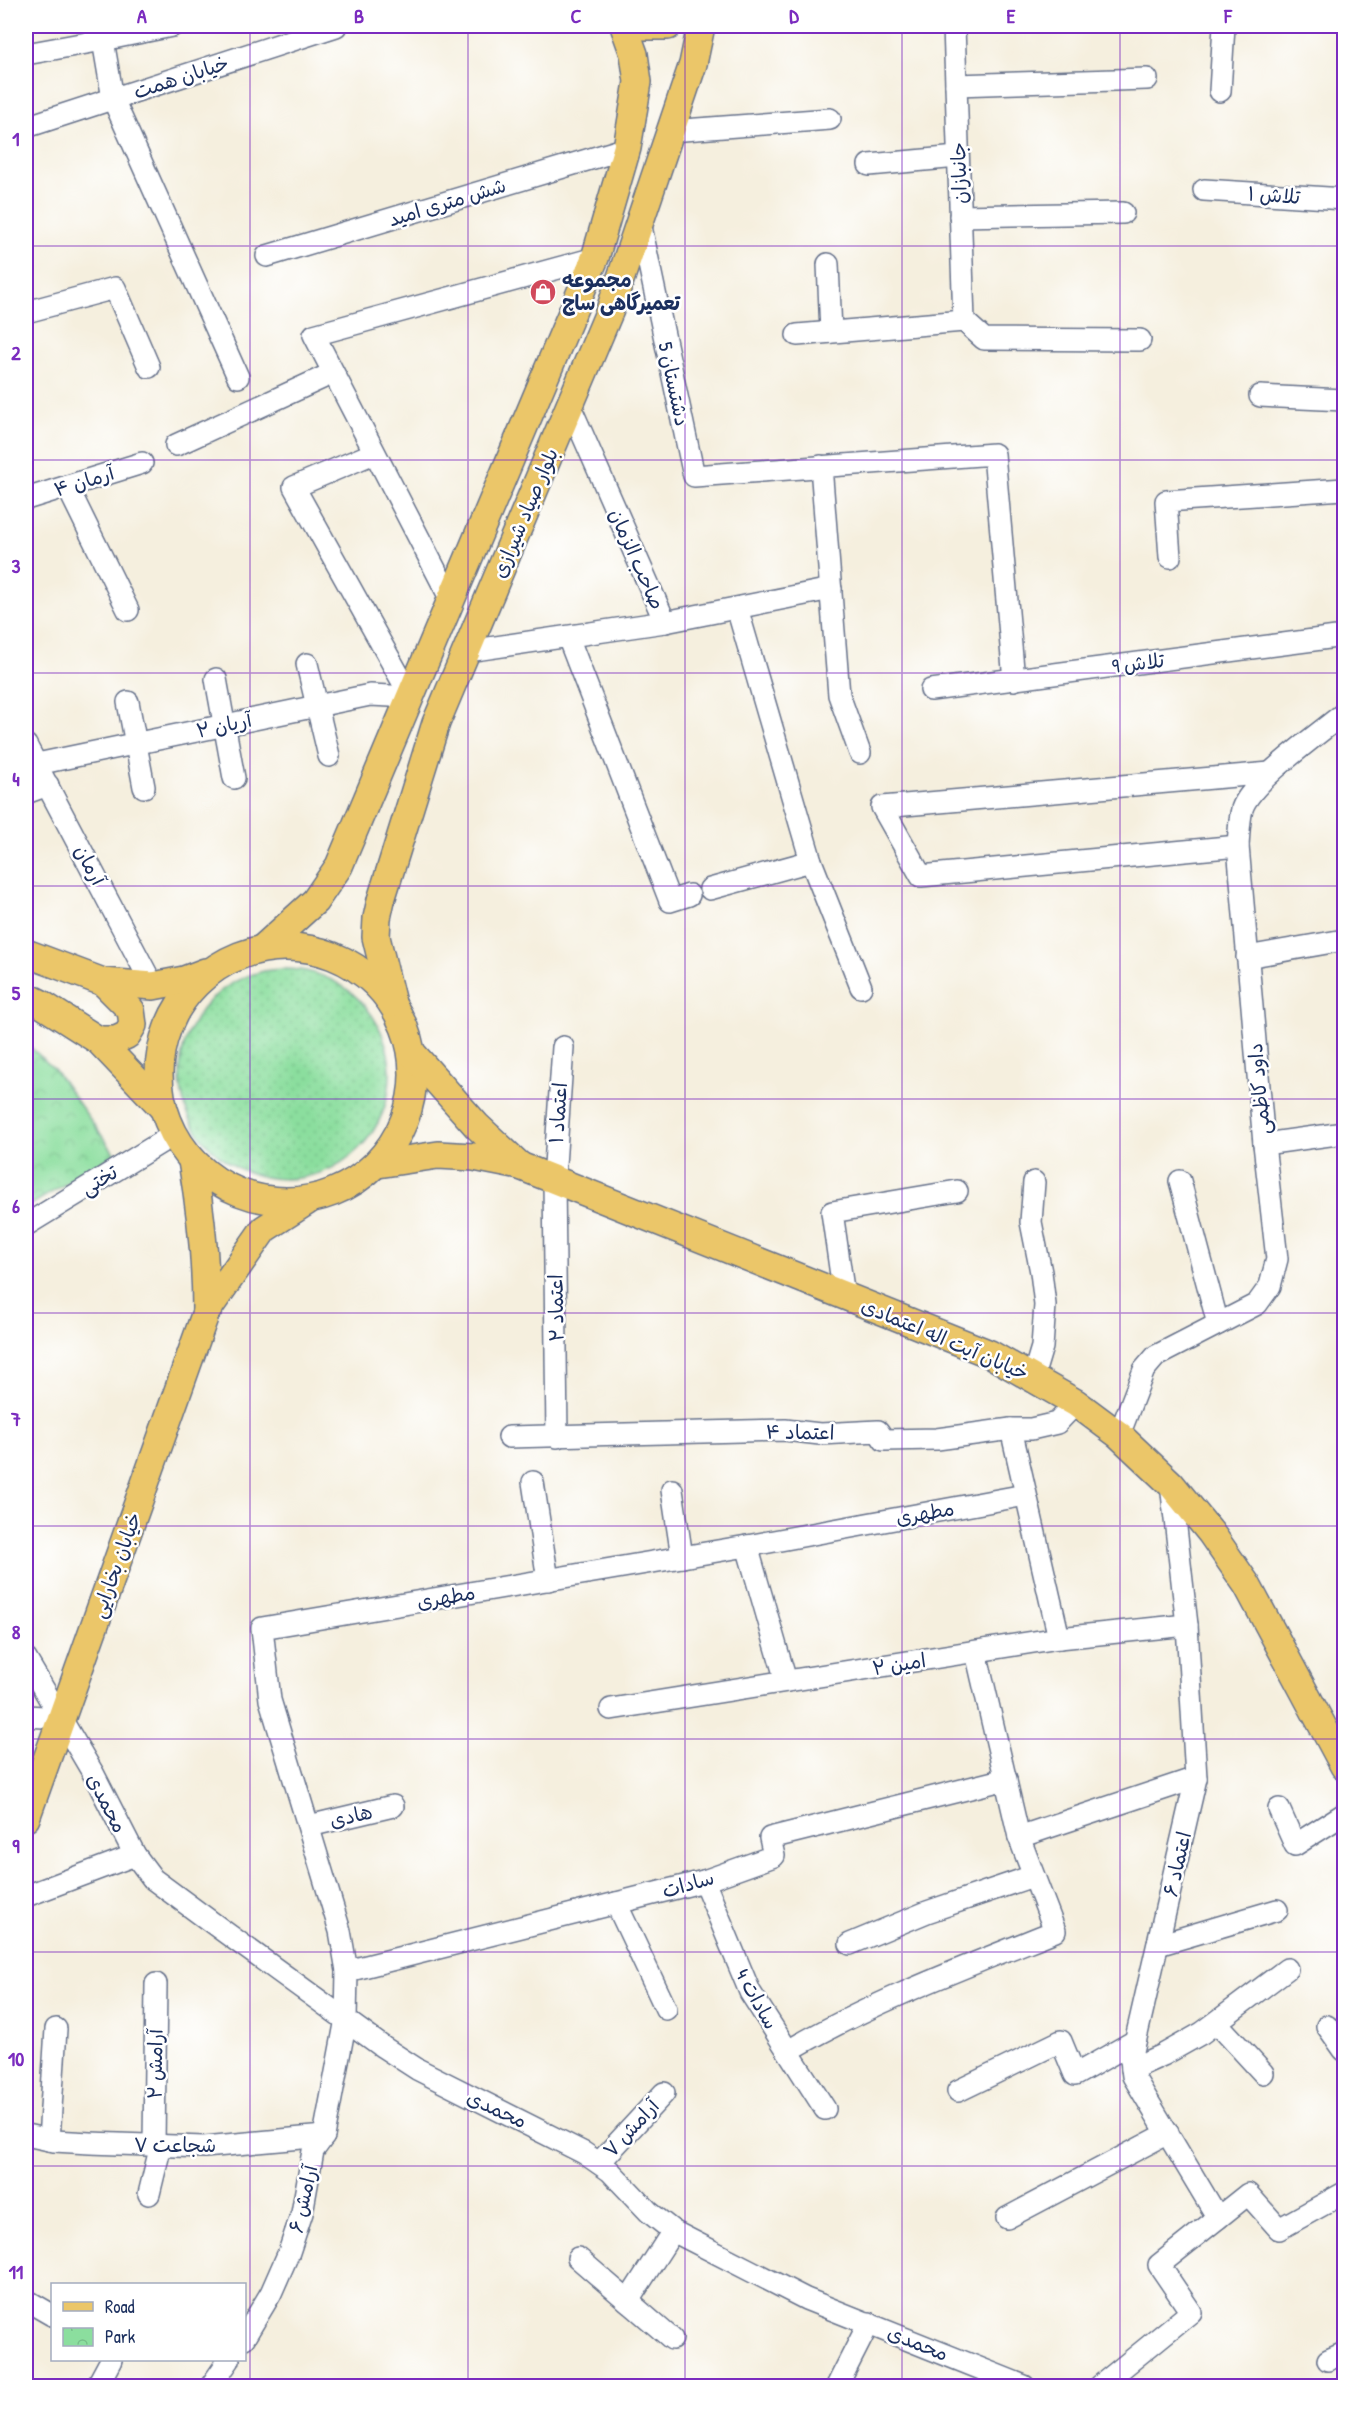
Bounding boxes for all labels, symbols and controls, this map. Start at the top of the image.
text: A [137,2,147,29]
text: B [354,2,364,29]
text: C [571,2,582,29]
text: D [789,2,799,29]
text: E [1007,2,1016,29]
text: F [1223,2,1233,29]
street label: خیابان همت [130,48,232,105]
text: 1 [12,125,20,152]
street label: جانبازان [944,142,973,205]
street label: شش متری امید [385,171,509,232]
street label: تلاش ۱ [1247,179,1301,210]
place label: مجموعه تعمیرگاهی ساچ [562,266,681,316]
shop icon: مجموعه تعمیرگاهی ساچ [528,277,558,307]
text: 2 [11,339,21,366]
street label: دشتستان 5 [652,339,697,428]
street label: بلوار صیاد شیرازی [485,444,564,582]
street label: آرمان ۴ [50,458,118,502]
street label: صاحب الزمان [603,504,672,614]
text: 3 [12,552,21,579]
street label: تلاش 9 [1110,646,1166,679]
street label: آریان ۲ [194,705,255,744]
text: 4 [12,765,20,792]
street label: آرمان [69,840,113,891]
text: 5 [12,979,21,1006]
street label: داود کاظمی [1241,1042,1276,1136]
street label: اعتماد ۱ [542,1081,573,1144]
street label: تختی [75,1158,123,1201]
text: 6 [12,1192,20,1219]
street label: اعتماد ۲ [541,1274,570,1342]
street label: خیابان آیت اله اعتمادی [857,1291,1033,1386]
text: 7 [10,1405,21,1432]
street label: اعتماد ۴ [765,1417,835,1446]
street label: مطهری [894,1494,956,1531]
street label: خیابان بخارایی [84,1508,147,1621]
street label: مطهری [415,1578,477,1615]
text: 8 [12,1618,21,1645]
street label: امین ۲ [870,1646,928,1681]
street label: محمدی [81,1768,134,1837]
street label: هادی [327,1798,375,1834]
street label: اعتماد ۶ [1156,1829,1197,1899]
text: 9 [12,1832,20,1859]
street label: سادات [659,1863,717,1904]
street label: سادات 4 [730,1964,785,2034]
street label: آرامش ۲ [140,2028,169,2099]
text: 10 [8,2045,24,2072]
street label: محمدی [463,2083,532,2134]
street label: آرامش ۷ [597,2092,665,2163]
street label: شجاعت ۷ [134,2131,216,2158]
street label: آرامش ۶ [282,2161,324,2235]
text: 11 [9,2258,23,2285]
legend [51,2283,246,2361]
text: Road [105,2294,135,2319]
street label: محمدی [884,2318,953,2367]
text: Park [105,2324,136,2349]

